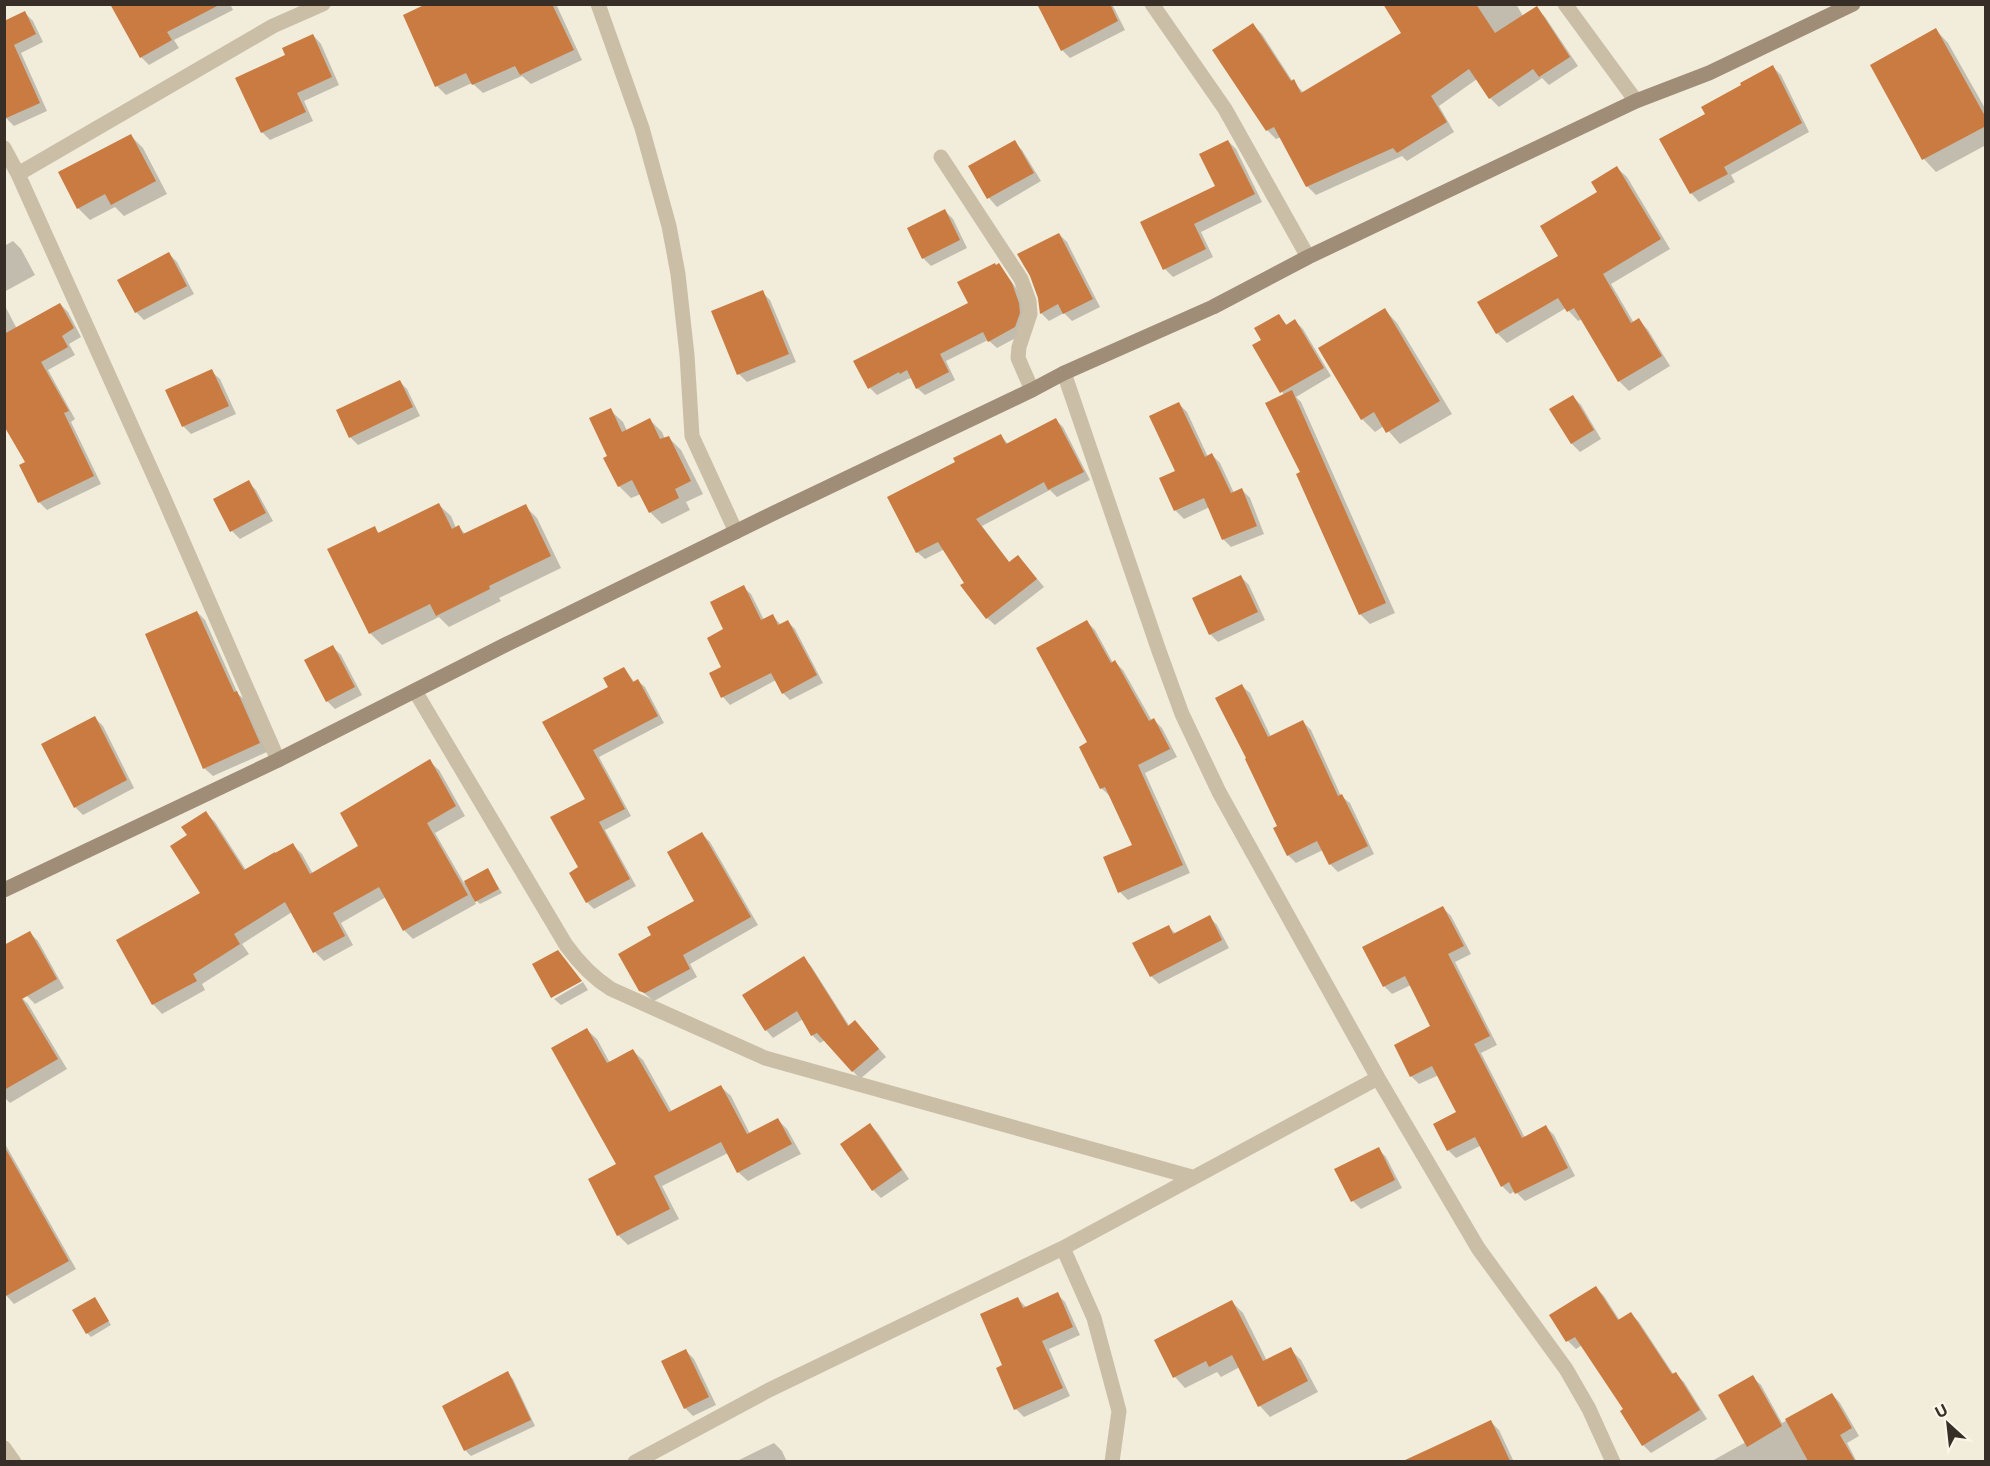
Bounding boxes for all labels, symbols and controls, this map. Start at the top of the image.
north arrow [1918,1394,1978,1454]
text: U [1931,1398,1952,1423]

